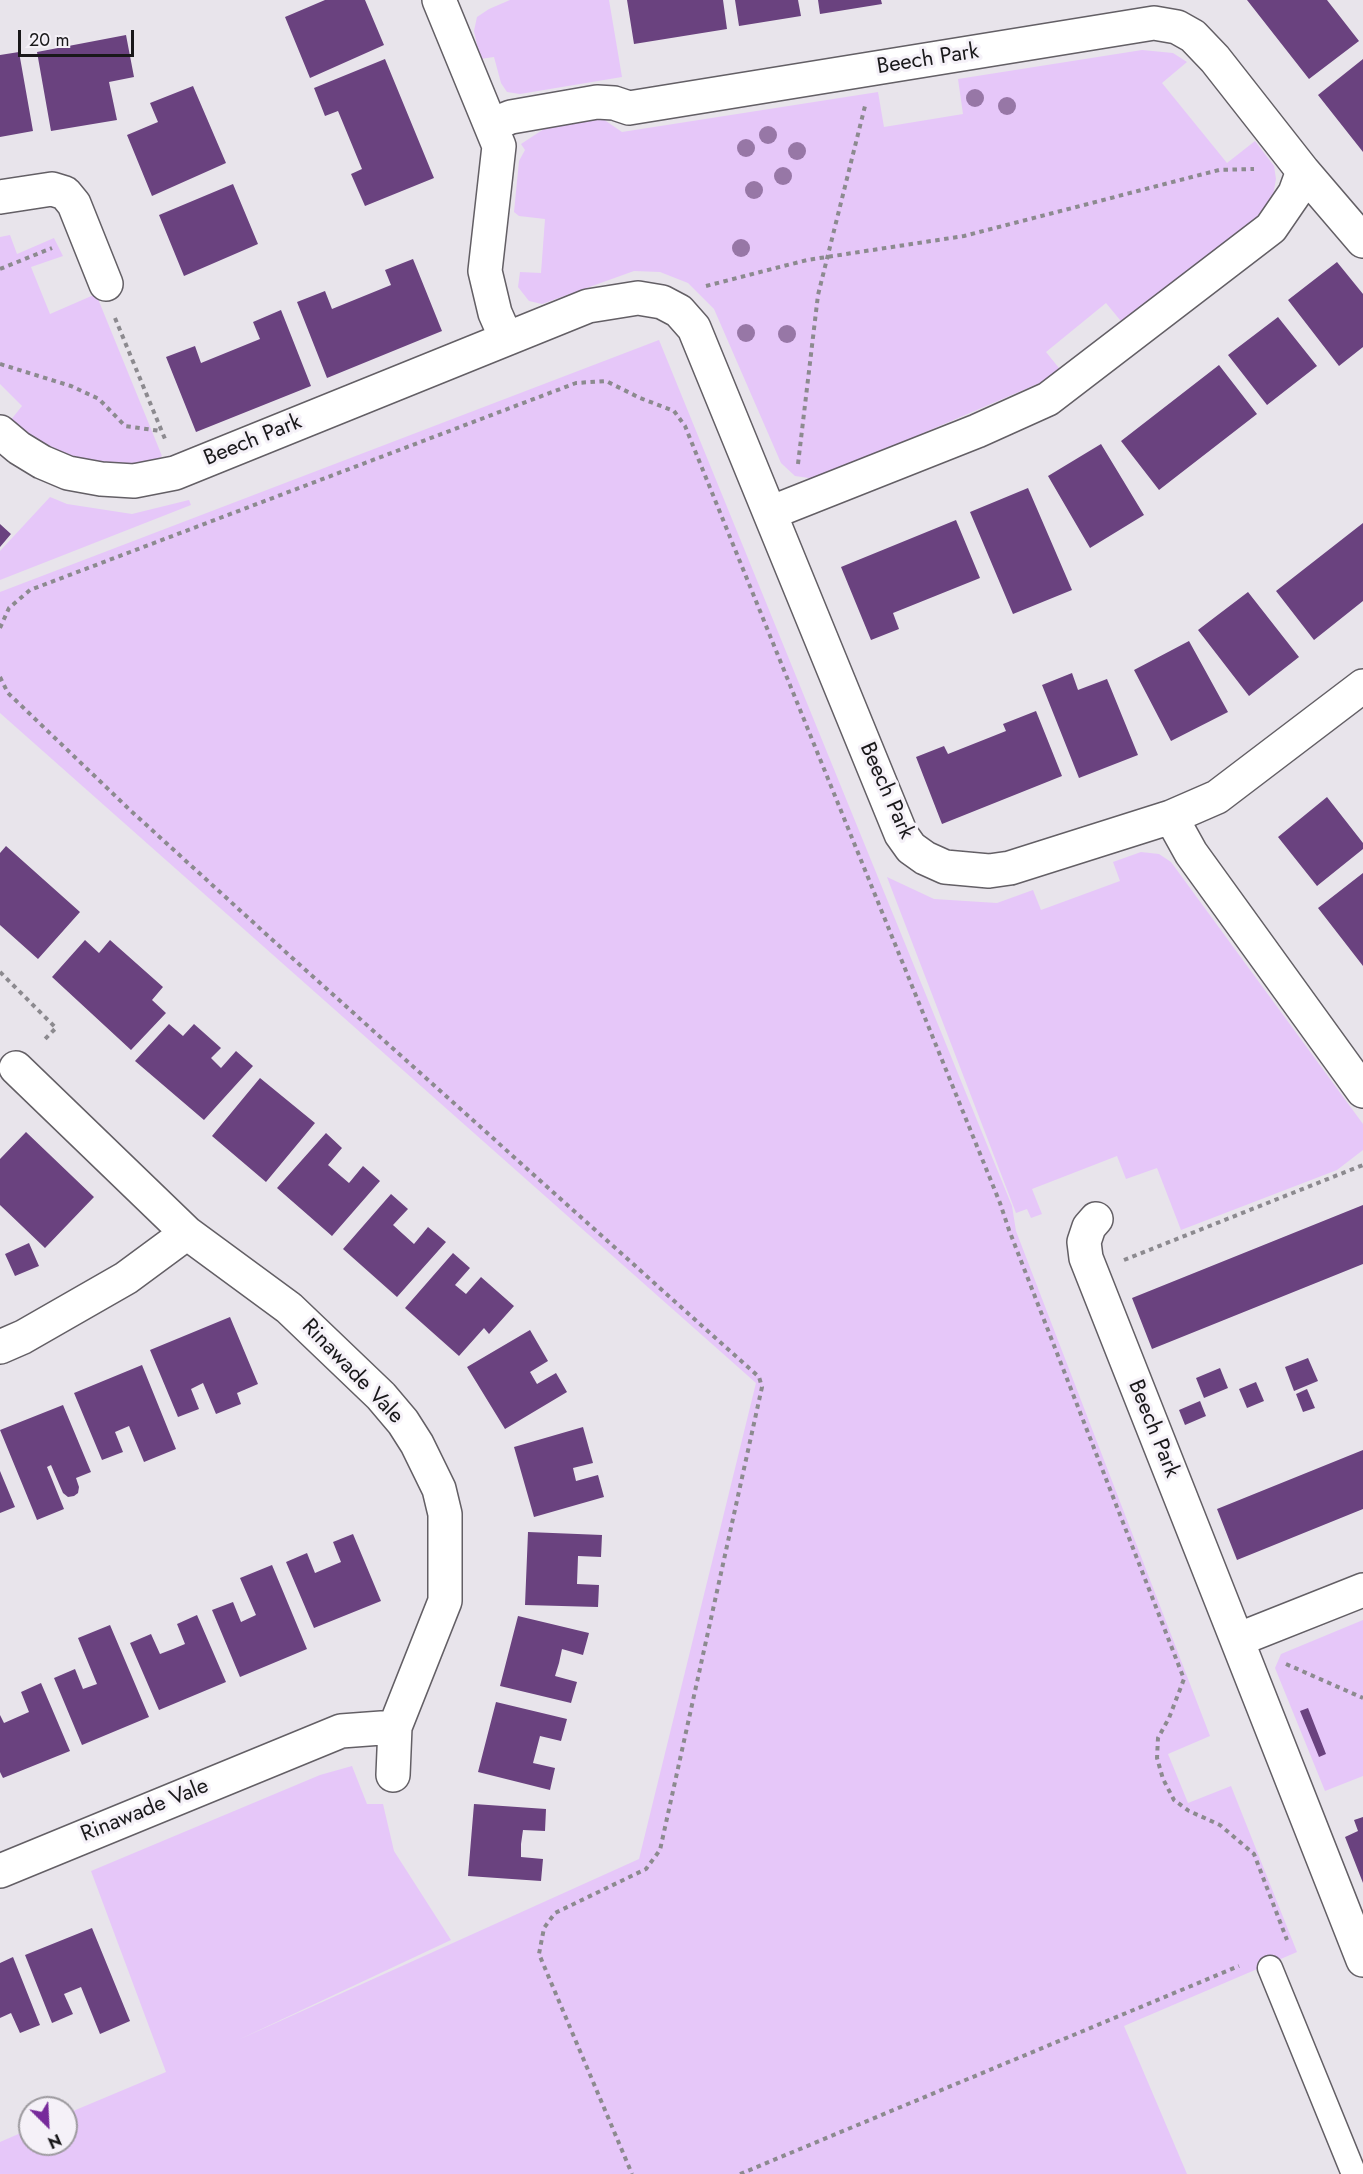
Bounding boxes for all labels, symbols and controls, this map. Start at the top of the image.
scale bar [21,18,136,56]
text: 20 m [29,27,69,53]
street label: Beech Park [875,39,981,81]
street label: Beech Park [200,410,306,472]
street label: Beech Park [853,739,919,843]
street label: Rinawade Vale [295,1314,409,1430]
street label: Beech Park [1122,1376,1184,1482]
street label: Rinawade Vale [77,1773,213,1849]
north arrow [18,2096,78,2156]
text: N [44,2128,65,2154]

